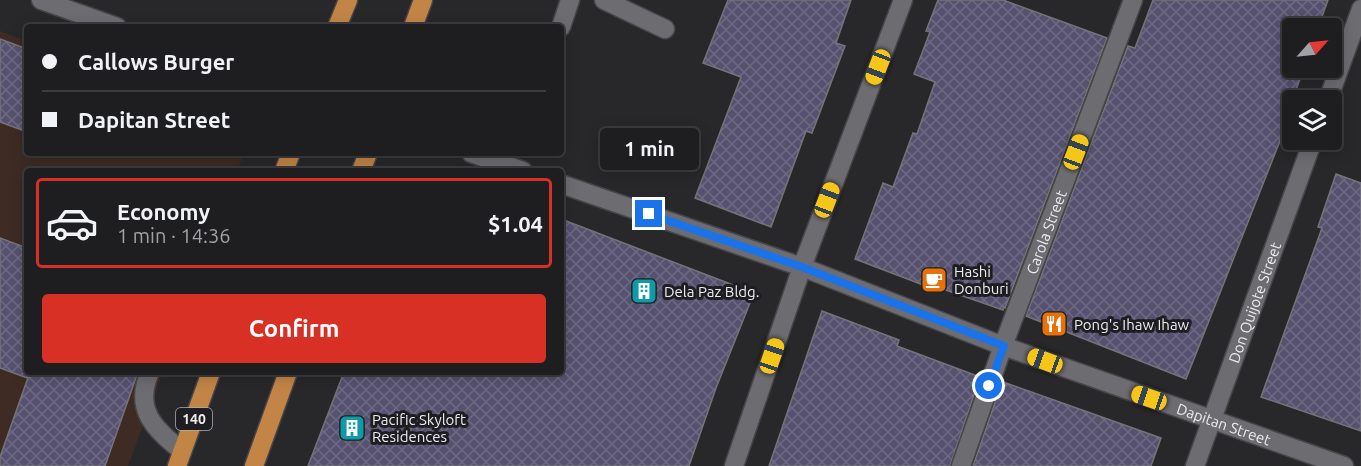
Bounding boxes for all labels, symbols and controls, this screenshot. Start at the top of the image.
north arrow [1282,18,1342,78]
map controls [1282,18,1342,150]
car [863,47,893,87]
text: Callows Burger [78,49,234,74]
button: layers [1282,90,1342,150]
text: Dapitan Street [78,107,230,132]
callout: 1 min [600,127,698,169]
car [1061,132,1091,172]
text: 1 min [624,137,675,160]
car [812,180,842,220]
street label: Carola Street [1022,187,1069,276]
icon: car [45,196,99,250]
text: Economy [117,199,210,224]
route end [635,200,662,227]
text: $1.04 [488,211,543,236]
text: 1 min · 14:36 [117,224,231,247]
street label: Don Quijote Street [1225,240,1284,365]
place label: Hashi Donburi [954,263,1009,297]
cafe icon: Hashi Donburi [919,265,949,295]
building icon: Dela Paz Bldg. [629,276,659,306]
place label: Dela Paz Bldg. [664,283,759,300]
button: Confirm [42,294,546,363]
restaurant icon: Pong's Ihaw Ihaw [1039,309,1069,339]
place label: Pong's Ihaw Ihaw [1074,316,1190,333]
car [758,336,786,376]
car [1025,346,1065,376]
route start [975,372,1002,399]
car [1129,384,1169,412]
street label: Dapitan Street [1175,399,1273,448]
road number: 140 [176,408,212,430]
place label: Pacific Skyloft Residences [372,411,466,445]
building icon: Pacific Skyloft Residences [337,413,367,443]

